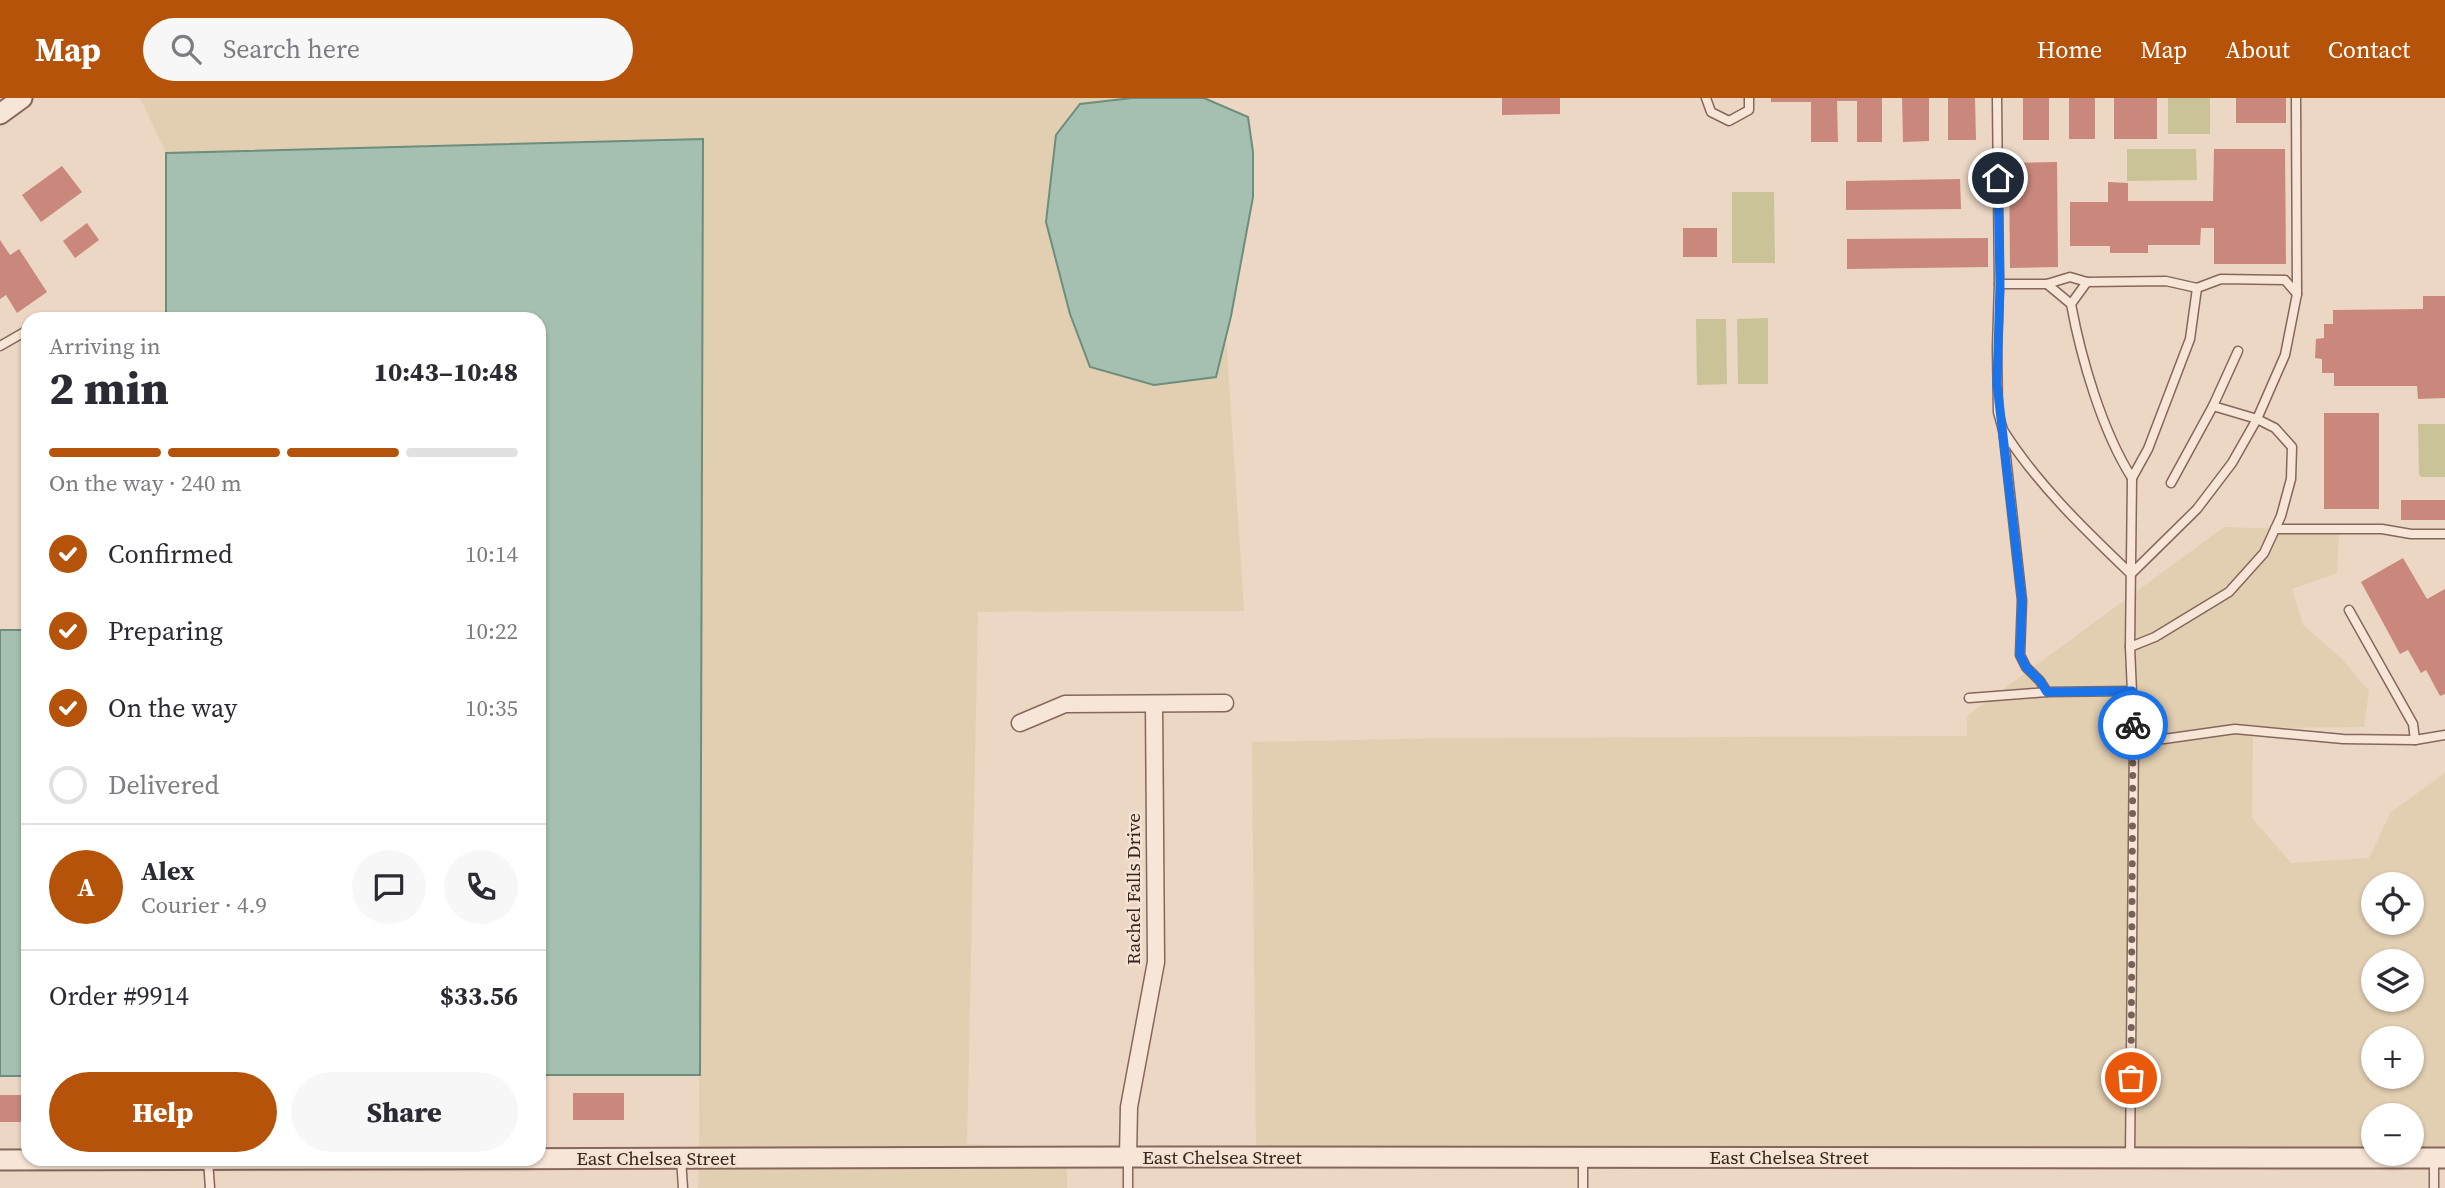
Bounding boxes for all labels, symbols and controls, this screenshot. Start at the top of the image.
search box [143,18,633,81]
text: Map [35,27,101,72]
icon: search [167,30,205,68]
text: Search here [223,31,360,67]
text: Home [2037,33,2102,66]
text: Map [2140,33,2187,66]
text: About [2225,33,2290,66]
text: Contact [2328,33,2410,66]
pin [1968,148,2028,208]
icon: home [1979,159,2017,197]
text: Arriving in [49,330,161,362]
text: 10:43–10:48 [374,354,518,390]
text: 2 min [49,356,169,419]
text: On the way · 240 m [49,467,242,499]
icon: check [49,535,87,573]
text: Confirmed [108,536,233,572]
text: 10:14 [465,538,518,570]
icon: check [49,612,87,650]
text: Preparing [108,613,223,649]
text: 10:22 [465,615,518,647]
icon: check [49,689,87,727]
text: On the way [108,690,237,726]
courier [2098,690,2168,760]
text: 10:35 [465,692,518,724]
icon: bike [2114,706,2152,744]
text: Delivered [108,767,219,803]
street label: Rachel Falls Drive [1120,813,1146,965]
button: chat [352,850,426,924]
button: phone [444,850,518,924]
text: Alex [141,853,195,889]
text: A [77,869,95,905]
map controls [2361,872,2424,1166]
button: locate [2361,872,2424,935]
text: Courier · 4.9 [141,889,267,921]
button: layers [2361,949,2424,1012]
text: Order #9914 [49,978,189,1014]
text: $33.56 [440,978,518,1014]
button: + [2361,1026,2424,1089]
pin [2101,1048,2161,1108]
icon: bag [2112,1059,2150,1097]
button: Help [49,1072,277,1152]
button: Share [291,1072,518,1152]
button: − [2361,1103,2424,1166]
street label: East Chelsea Street [1142,1144,1303,1170]
street label: East Chelsea Street [1709,1144,1870,1170]
street label: East Chelsea Street [576,1145,737,1171]

